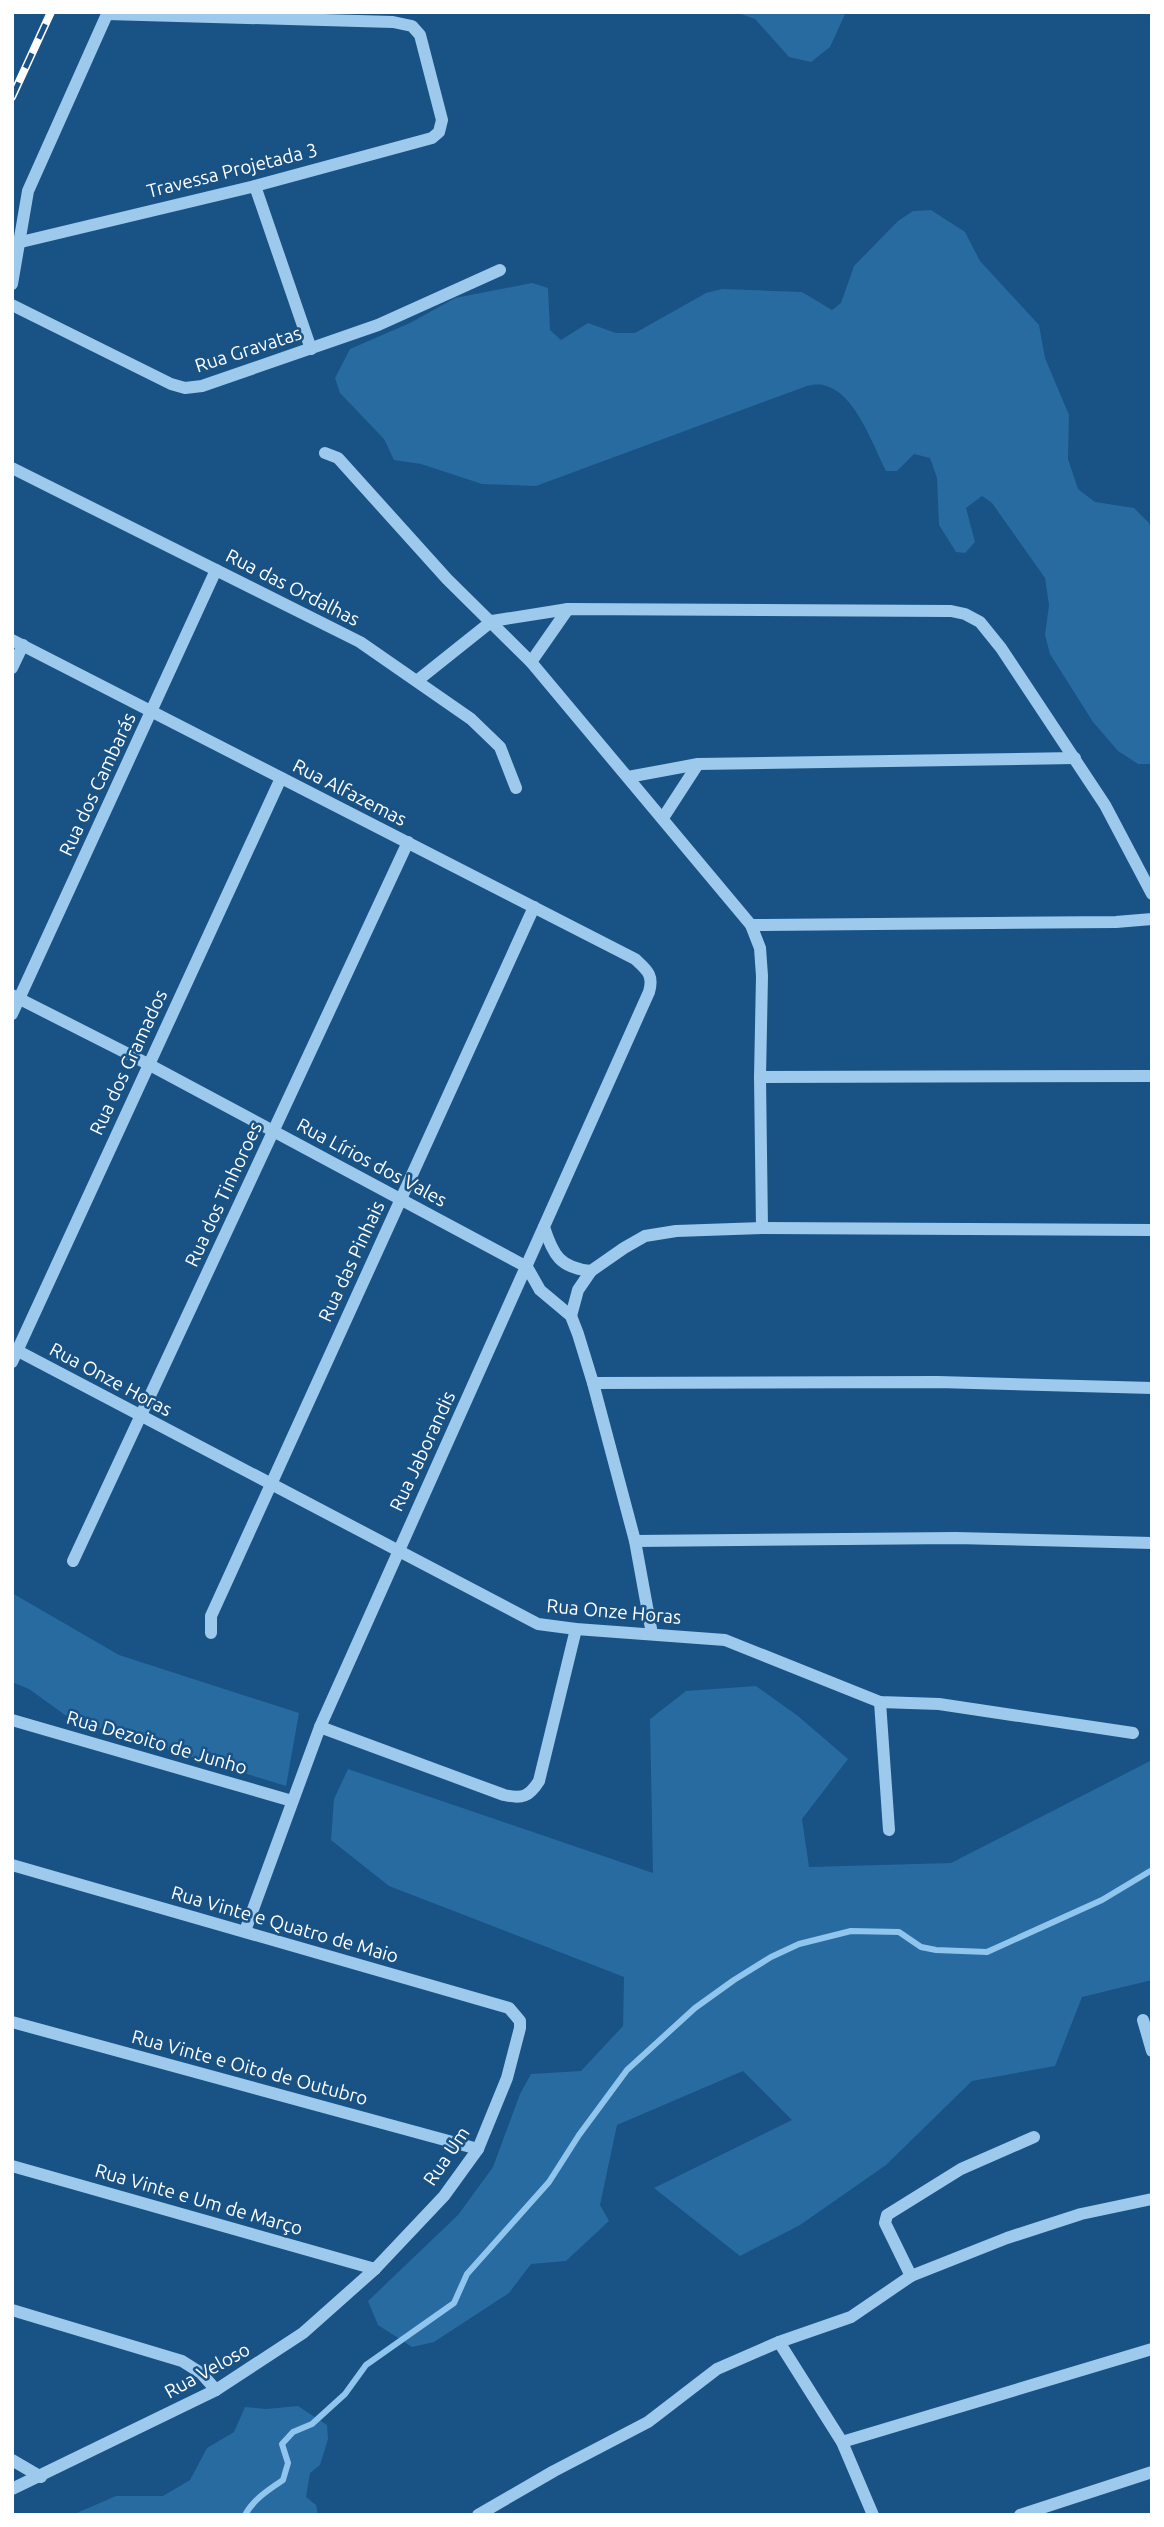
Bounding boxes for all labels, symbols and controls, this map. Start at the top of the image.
street label: Travessa Projetada 3 [144,138,320,202]
street label: Rua Gravatas [192,321,304,377]
street label: Rua das Ordalhas [223,544,363,630]
street label: Rua dos Cambarás [54,709,140,859]
street label: Rua Alfazemas [289,754,411,830]
street label: Rua dos Gramados [85,986,171,1138]
street label: Rua Lírios dos Vales [293,1113,451,1211]
street label: Rua dos Tinhoroes [180,1118,266,1270]
street label: Rua das Pinhais [313,1197,389,1325]
street label: Rua Onze Horas [46,1338,176,1420]
street label: Rua Jaborandis [385,1387,459,1515]
street label: Rua Onze Horas [546,1594,682,1628]
street label: Rua Dezoito de Junho [64,1706,250,1778]
street label: Rua Vinte e Quatro de Maio [169,1881,401,1967]
street label: Rua Vinte e Oito de Outubro [130,2025,370,2109]
street label: Rua Um [418,2122,474,2190]
street label: Rua Vinte e Um de Março [93,2159,305,2239]
street label: Rua Veloso [160,2338,254,2402]

